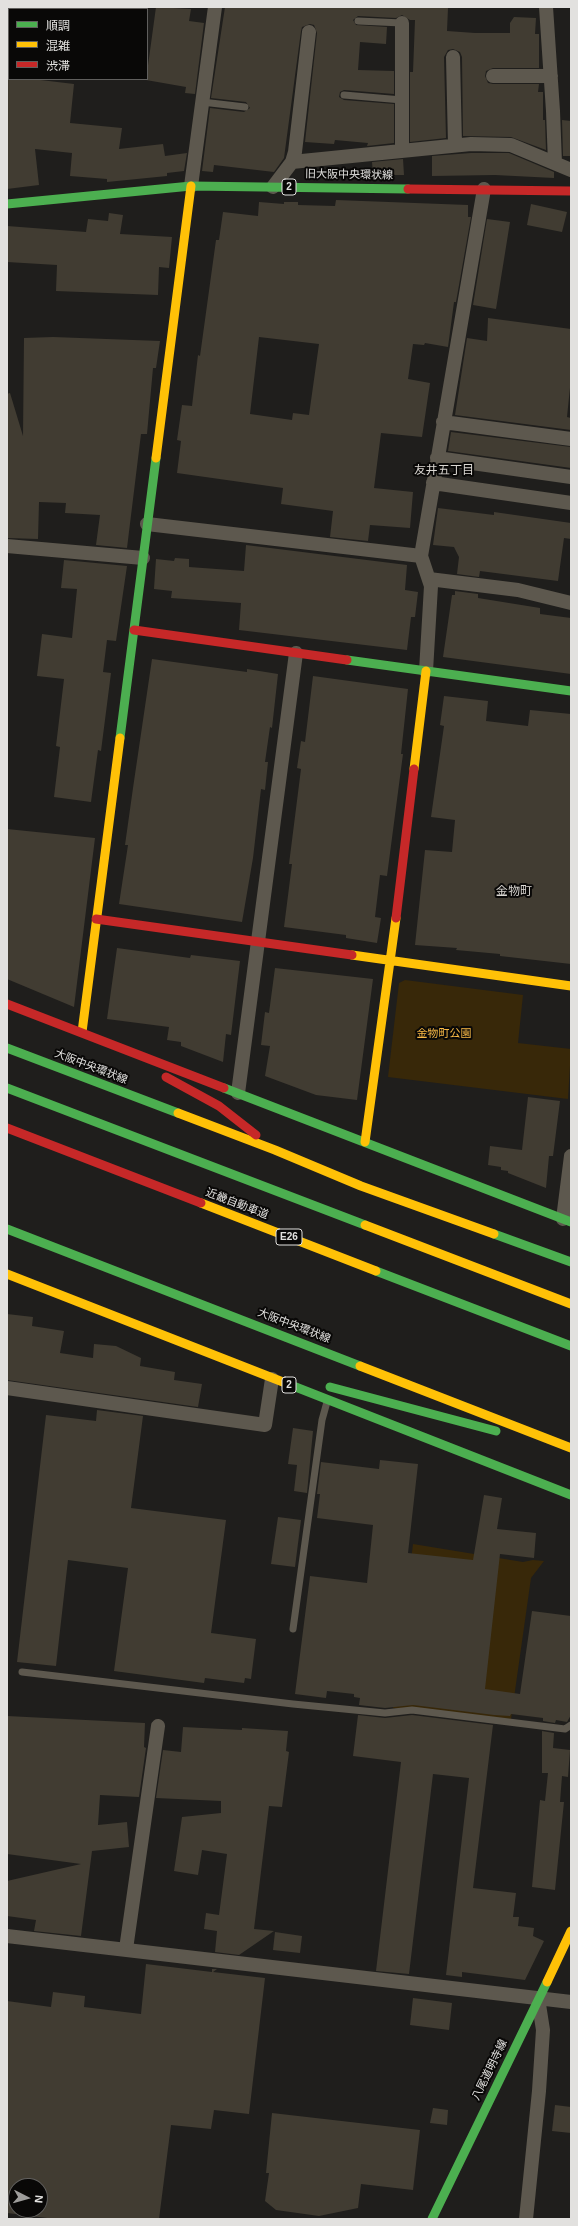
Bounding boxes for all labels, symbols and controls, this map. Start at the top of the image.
legend [8,8,148,80]
text: 順調 [46,19,70,33]
text: 混雑 [46,39,70,53]
text: 渋滞 [46,59,70,73]
street label: 旧大阪中央環状線 [305,168,393,182]
road number: 2 [282,179,296,195]
district label: 友井五丁目 [414,464,474,478]
district label: 金物町 [496,885,532,899]
park label: 金物町公園 [417,1027,471,1041]
street label: 大阪中央環状線 [53,1047,129,1087]
street label: 近畿自動車道 [204,1186,270,1222]
road number: E26 [276,1229,302,1245]
street label: 大阪中央環状線 [256,1306,332,1346]
road number: 2 [282,1377,296,1393]
street label: 八尾道明寺線 [470,2037,510,2103]
north arrow [8,2178,48,2218]
text: N [33,2195,45,2204]

